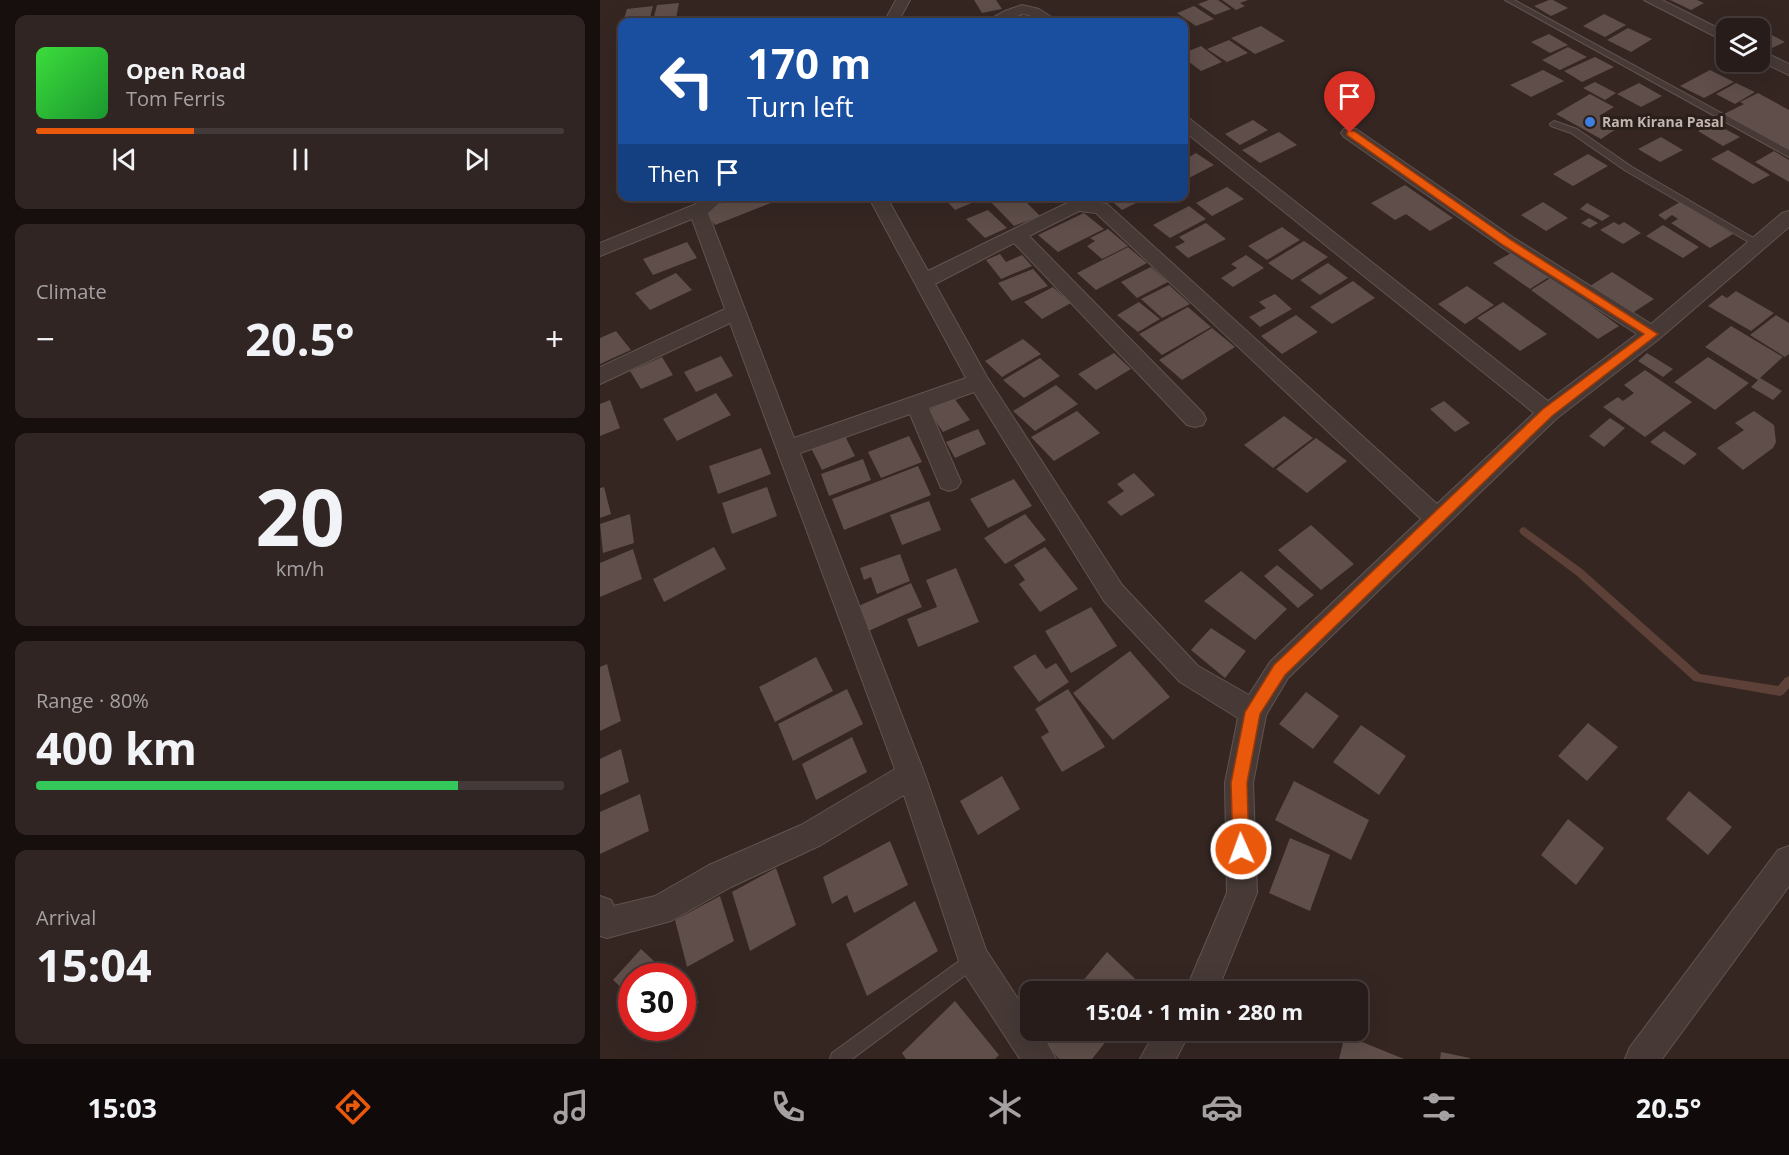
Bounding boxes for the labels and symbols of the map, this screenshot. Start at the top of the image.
pin [1324,71,1375,133]
place label: Ram Kirana Pasal [1602,112,1724,131]
marker: Ram Kirana Pasal [1583,115,1597,129]
position arrow [1209,817,1273,881]
speed limit sign: 30 [618,963,696,1041]

